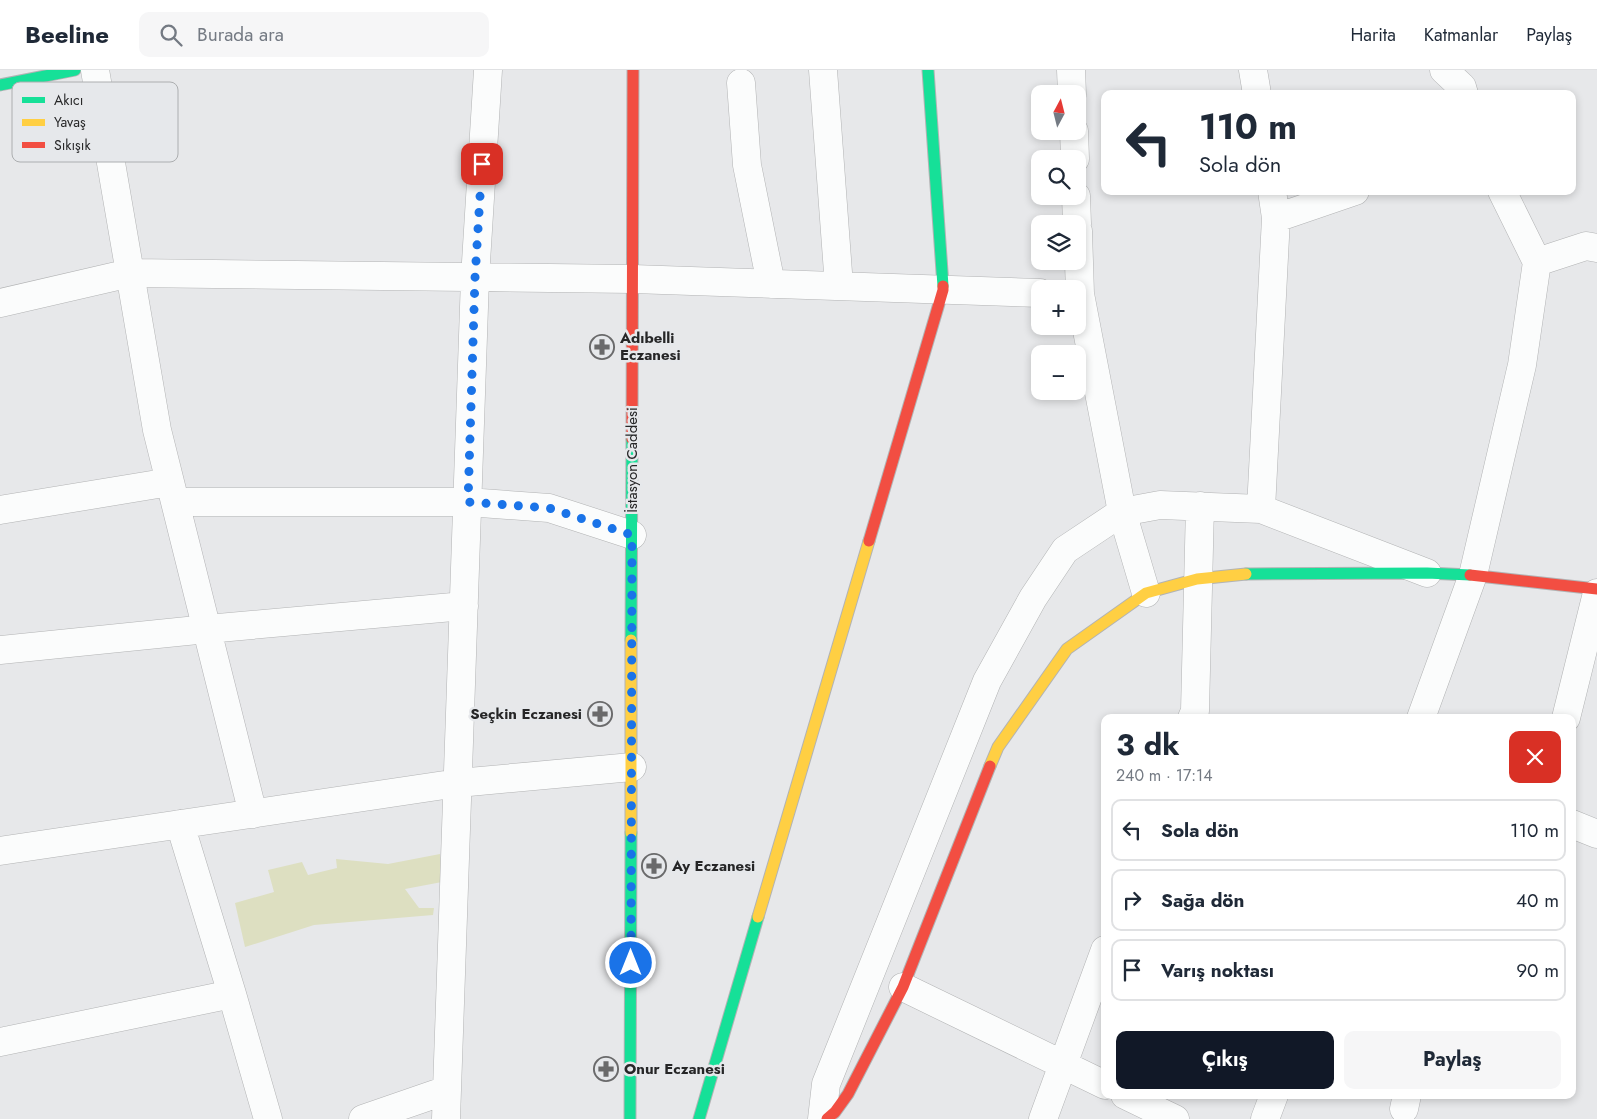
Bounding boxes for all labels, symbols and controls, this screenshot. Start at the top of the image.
search box [139,12,489,57]
text: Beeline [25,17,109,52]
icon: search [157,21,185,49]
text: Burada ara [197,21,284,48]
text: Harita [1350,22,1396,48]
text: Katmanlar [1424,22,1498,48]
text: Paylaş [1526,22,1572,48]
legend [12,82,178,162]
north arrow [1031,85,1086,140]
map controls [1031,85,1086,400]
text: Akıcı [54,90,83,110]
text: 110 m [1199,102,1297,152]
icon: left [1116,110,1181,175]
text: Yavaş [54,112,86,132]
text: Sıkışık [54,135,91,155]
pin [461,143,503,185]
text: Sola dön [1199,148,1281,180]
icon: arrive [468,150,496,178]
button: search [1031,150,1086,205]
button: layers [1031,215,1086,270]
button: + [1031,280,1086,335]
place label: Adıbelli Eczanesi [619,327,681,366]
pharmacy icon: Adıbelli Eczanesi [589,334,615,360]
button: − [1031,345,1086,400]
street label: İstasyon Caddesi [621,407,643,513]
pharmacy icon: Seçkin Eczanesi [587,701,613,727]
place label: Seçkin Eczanesi [470,703,582,725]
text: 3 dk [1116,723,1179,766]
button: close [1509,731,1561,783]
text: 240 m · 17:14 [1116,764,1213,787]
icon: left [1118,816,1146,844]
text: Sola dön [1161,817,1239,844]
text: 110 m [1510,817,1559,844]
pharmacy icon: Ay Eczanesi [641,853,667,879]
place label: Ay Eczanesi [671,855,755,877]
icon: right [1118,886,1146,914]
text: Sağa dön [1161,887,1245,914]
text: 40 m [1516,887,1559,914]
position arrow [604,936,656,988]
icon: arrive [1118,956,1146,984]
text: Varış noktası [1161,957,1274,984]
text: 90 m [1516,957,1559,984]
button: Çıkış [1116,1031,1334,1089]
button: Paylaş [1344,1031,1561,1089]
pharmacy icon: Onur Eczanesi [593,1056,619,1082]
place label: Onur Eczanesi [624,1058,725,1080]

